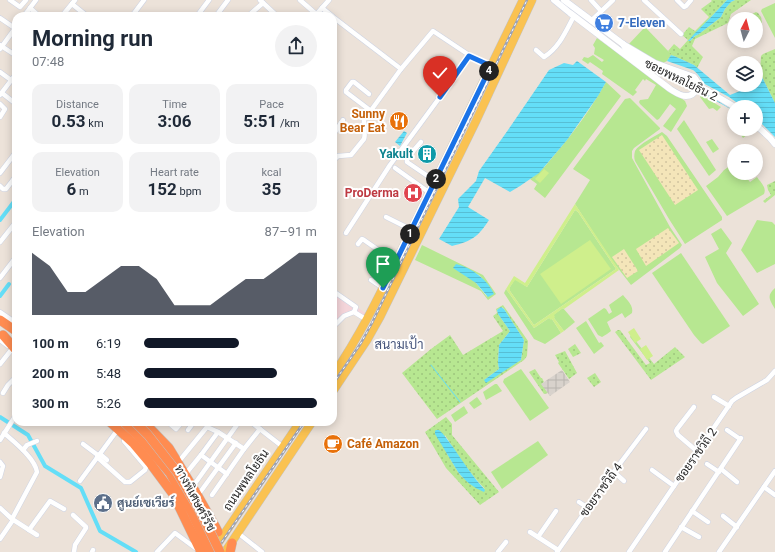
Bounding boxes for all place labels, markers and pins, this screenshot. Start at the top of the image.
supermarket icon: 7-Eleven [593,12,615,34]
place label: 7-Eleven [618,16,665,30]
pin [423,56,457,97]
pin: 4 [479,61,499,81]
place label: Sunny Bear Eat [340,107,386,135]
restaurant icon: Sunny Bear Eat [388,110,410,132]
building icon: Yakult [416,143,438,165]
place label: Yakult [379,147,413,161]
pin: 2 [426,169,446,189]
hospital icon: ProDerma [402,182,424,204]
place label: ProDerma [345,186,400,200]
pin: 1 [400,224,420,244]
pin [366,247,400,288]
cafe icon: Café Amazon [322,433,344,455]
place label: Café Amazon [347,437,419,451]
public building icon: ศูนย์เซเวียร์ [92,492,114,514]
place label: ศูนย์เซเวียร์ [117,495,176,511]

